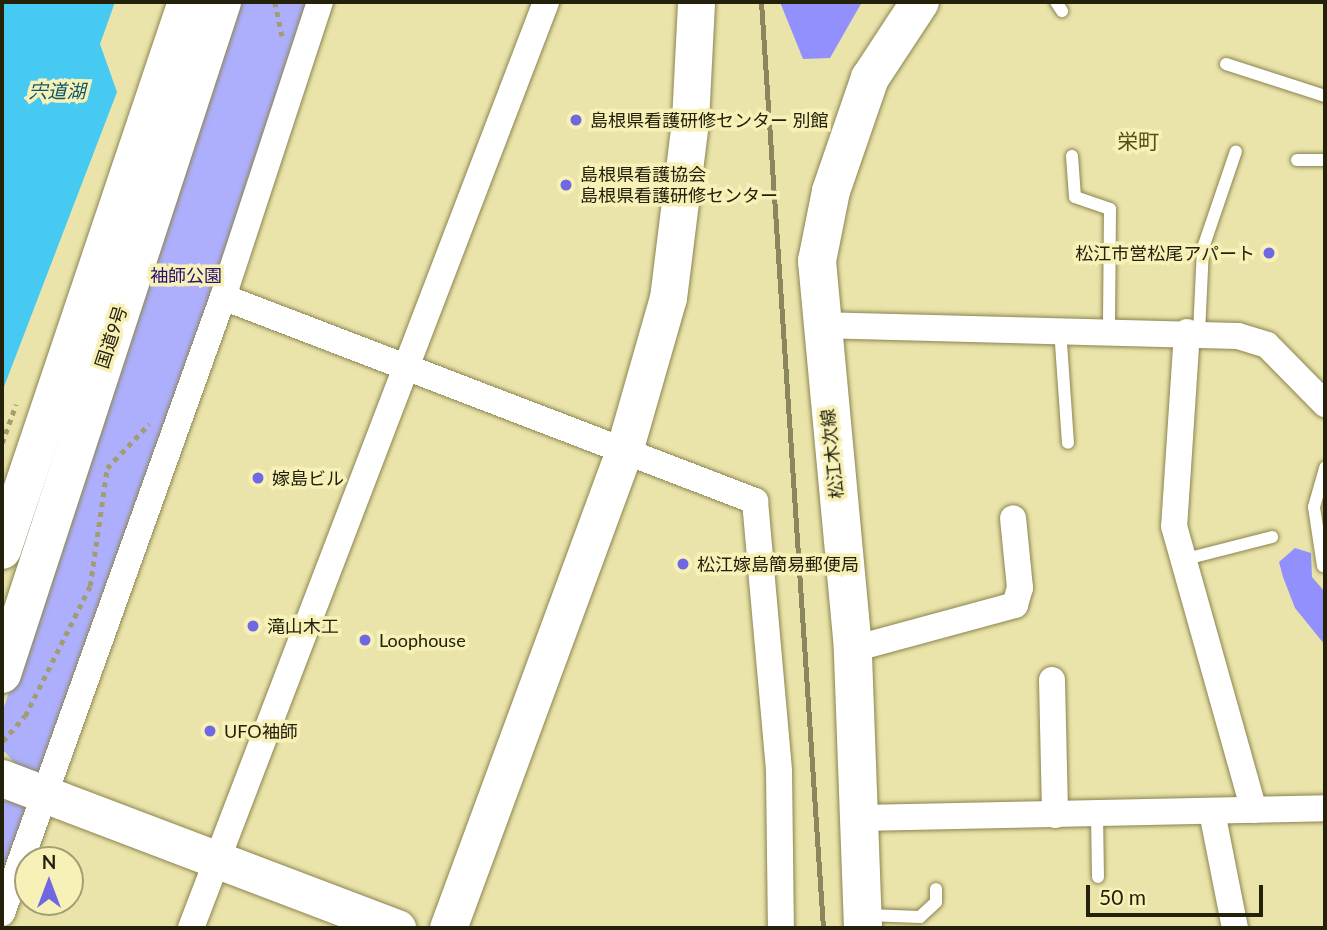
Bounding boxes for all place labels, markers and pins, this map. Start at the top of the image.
place label: 島根県看護研修センター 別館 [590,109,829,131]
marker: 島根県看護研修センター 別館 [568,112,584,128]
place label: 島根県看護協会 島根県看護研修センター [580,164,778,206]
marker: 島根県看護協会 島根県看護研修センター [558,177,574,193]
place label: 松江市営松尾アパート [1075,242,1255,264]
marker: 松江市営松尾アパート [1261,245,1277,261]
place label: 嫁島ビル [272,467,344,489]
marker: 嫁島ビル [250,470,266,486]
place label: 松江嫁島簡易郵便局 [697,553,859,575]
marker: 松江嫁島簡易郵便局 [675,556,691,572]
place label: 滝山木工 [267,615,339,637]
marker: 滝山木工 [245,618,261,634]
place label: Loophouse [379,629,466,651]
marker: Loophouse [357,632,373,648]
place label: UFO袖師 [224,720,298,742]
marker: UFO袖師 [202,723,218,739]

